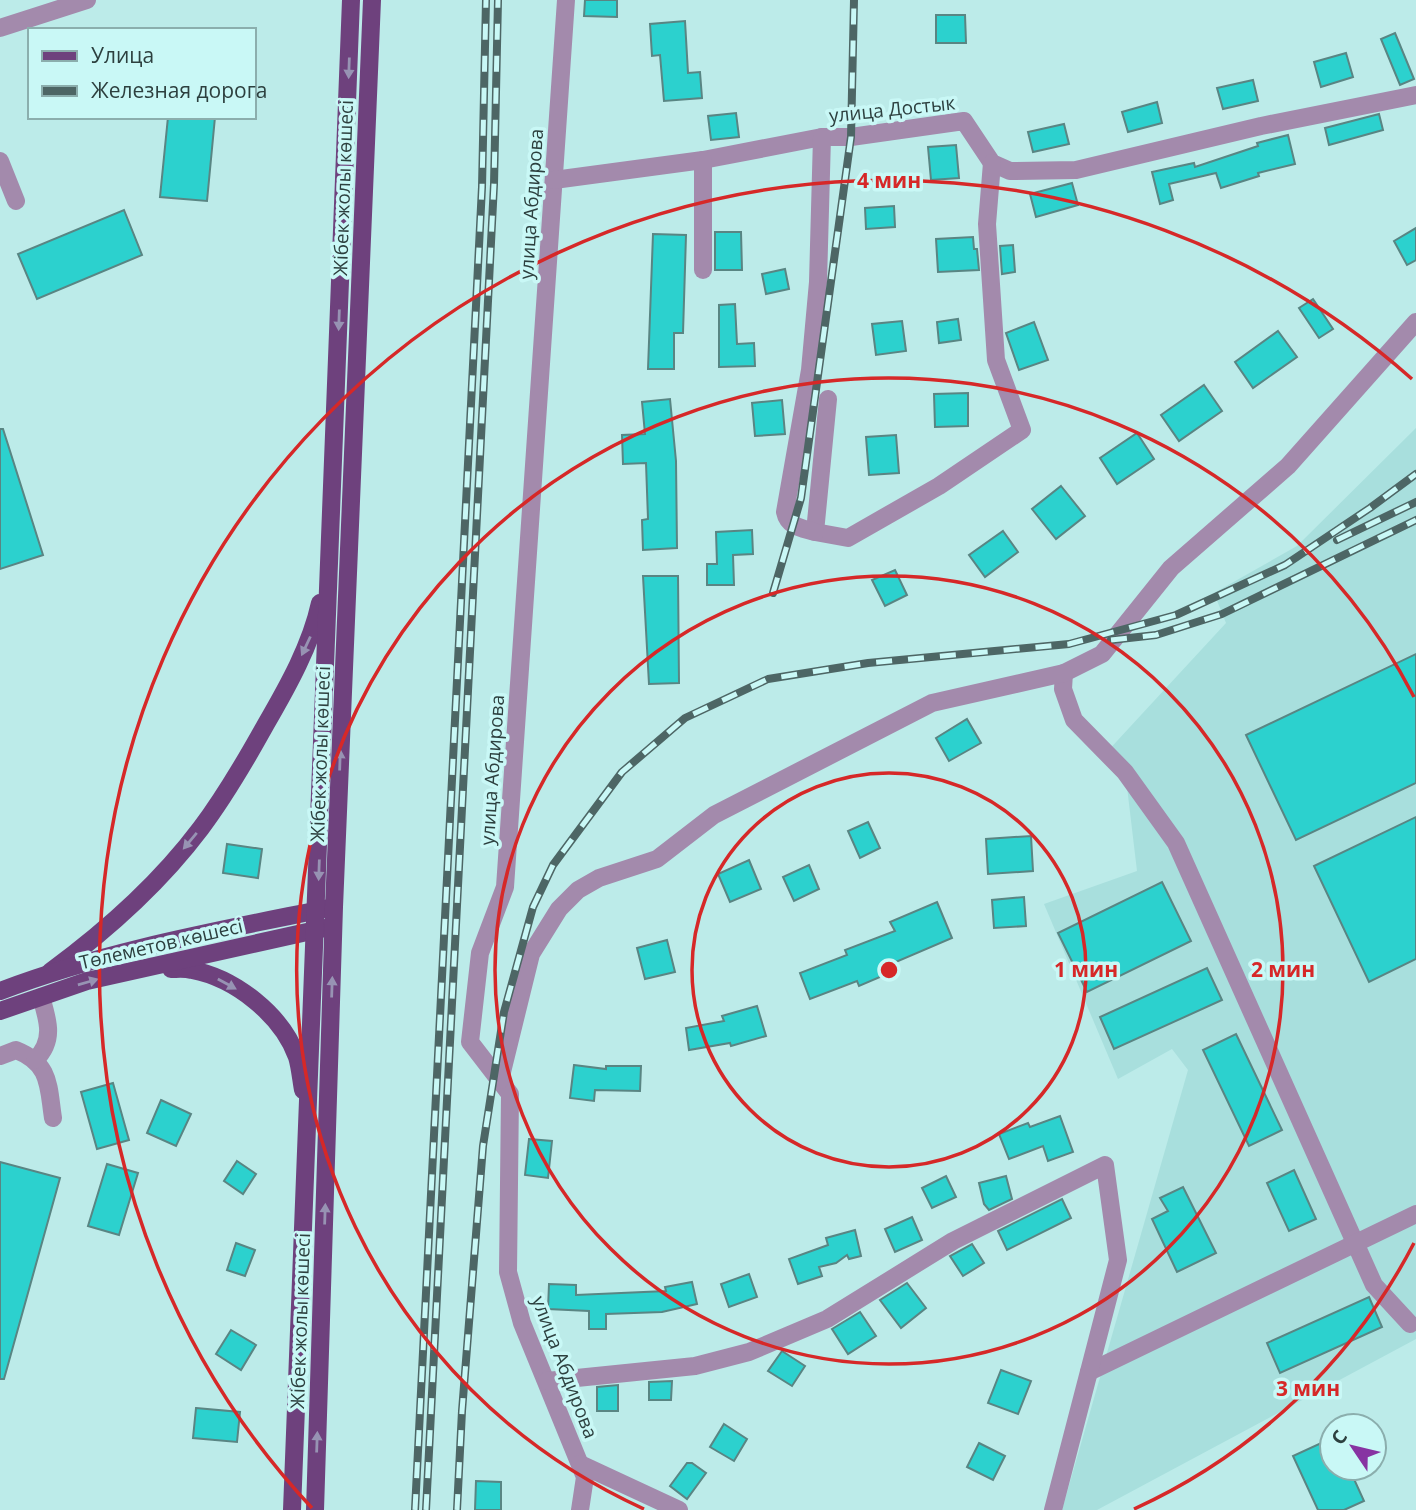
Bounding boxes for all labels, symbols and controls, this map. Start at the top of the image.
legend [28,28,256,119]
text: Улица [91,41,154,69]
one-way arrow [343,57,354,79]
text: Железная дорога [91,76,267,104]
street label: улица Достык [828,89,957,129]
street label: Жібек жолы көшесі [327,100,359,276]
street label: улица Абдирова [513,128,549,280]
text: 4 мин [857,166,921,194]
one-way arrow [334,309,345,331]
one-way arrow [300,636,312,656]
street label: Жібек жолы көшесі [304,666,336,842]
street label: улица Абдирова [474,694,510,846]
one-way arrow [335,748,346,770]
one-way arrow [182,832,198,850]
one-way arrow [313,859,324,881]
street label: Төлеметов көшесі [77,913,245,975]
text: 1 мин [1054,955,1118,983]
text: 2 мин [1251,955,1315,983]
centre of rings [877,958,901,982]
one-way arrow [78,976,99,986]
one-way arrow [327,976,338,998]
one-way arrow [217,977,237,989]
one-way arrow [319,1203,330,1225]
street label: Жібек жолы көшесі [284,1233,316,1409]
street label: улица Абдирова [526,1292,604,1442]
text: 3 мин [1276,1374,1340,1402]
north arrow [1318,1412,1388,1482]
text: С [1325,1425,1353,1450]
one-way arrow [312,1431,323,1453]

